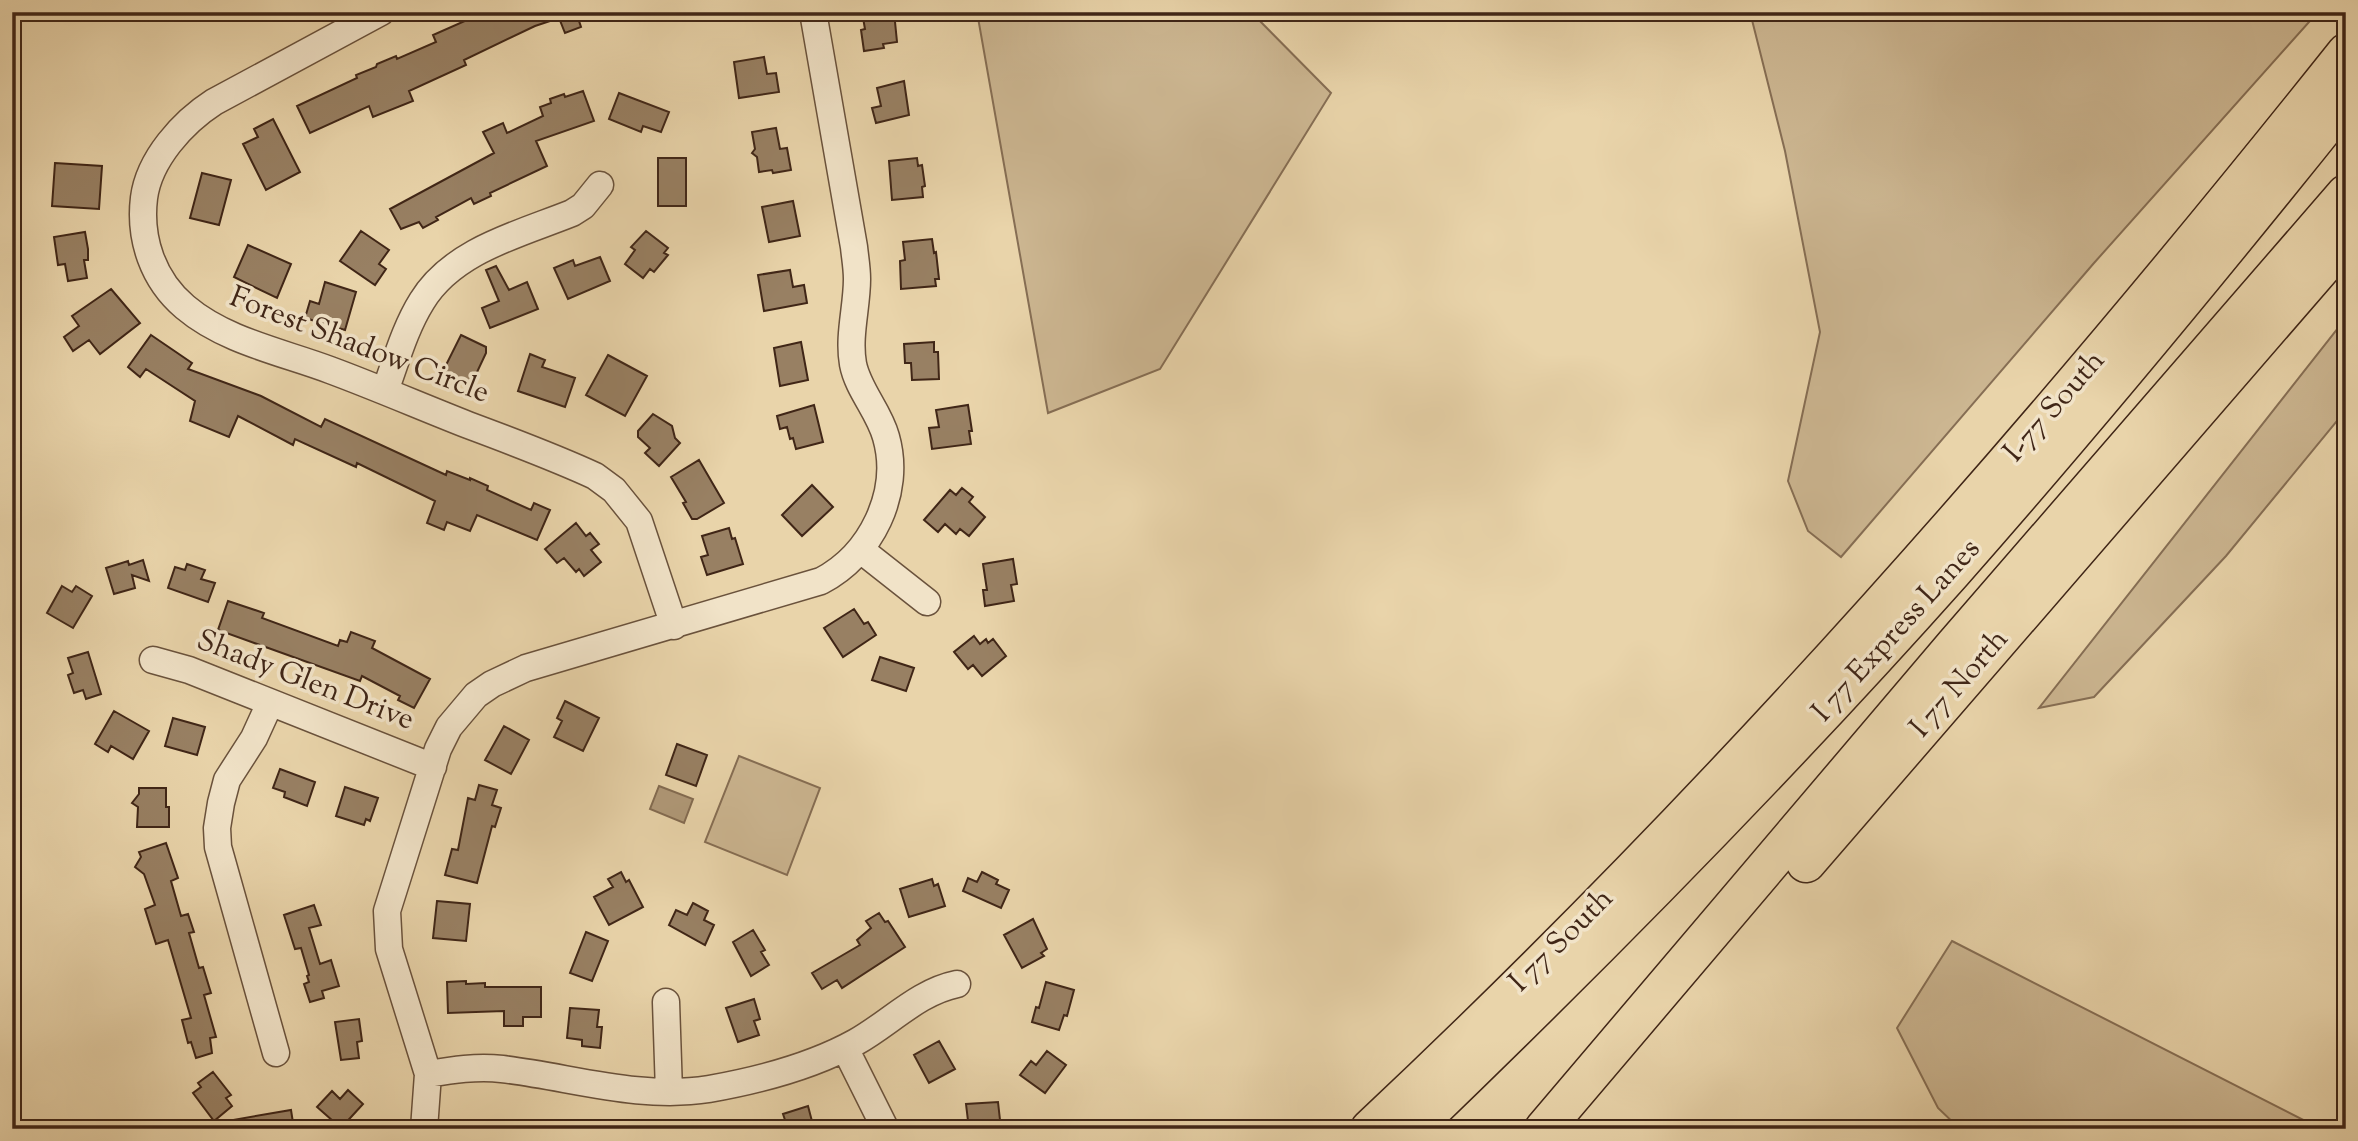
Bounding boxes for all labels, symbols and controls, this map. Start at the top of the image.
street label: Forest Shadow Circle [223,277,495,415]
street label: I-77 South [1994,341,2116,472]
street label: I 77 Express Lanes [1803,530,1991,732]
street label: Shady Glen Drive [190,620,420,742]
street label: I 77 North [1901,620,2020,748]
street label: I 77 South [1500,879,1624,1003]

